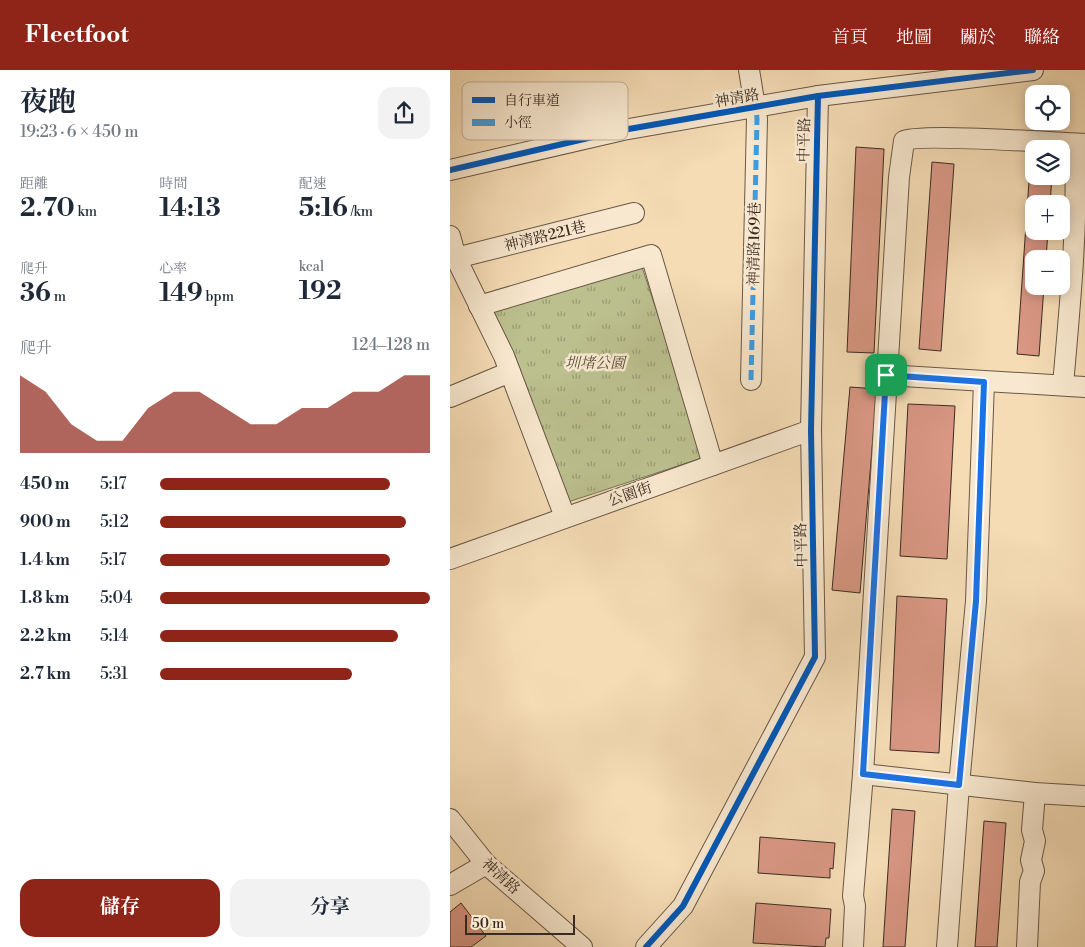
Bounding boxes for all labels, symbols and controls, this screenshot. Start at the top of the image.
text: Fleetfoot [25,20,129,50]
text: 首頁 [832,26,868,49]
text: 地圖 [896,26,932,49]
text: 關於 [960,26,996,49]
text: 聯絡 [1024,26,1060,49]
legend [462,82,628,140]
text: 夜跑 [20,85,76,120]
street label: 神清路 [713,85,761,112]
map controls [1025,85,1070,295]
button: locate [1025,85,1070,130]
button: share [378,87,430,139]
text: 自行車道 [504,92,560,110]
text: 小徑 [504,114,532,132]
street label: 中平路 [795,117,814,163]
text: 19:23 · 6 × 450 m [20,122,139,142]
button: layers [1025,140,1070,185]
text: 距離 [20,175,48,193]
text: 時間 [159,175,187,193]
text: 配速 [299,175,327,193]
text: 2.70 [20,193,75,224]
text: 14:13 [159,193,221,224]
text: 5:16 [299,193,348,224]
button: + [1025,195,1070,240]
street label: 神清路169巷 [744,202,765,286]
text: km [75,203,97,221]
text: /km [348,203,373,221]
street label: 神清路221巷 [502,217,588,256]
button: − [1025,250,1070,295]
text: kcal [299,258,324,276]
text: 爬升 [20,260,48,278]
text: 心率 [159,260,187,278]
text: 192 [299,276,342,307]
text: 36 [20,278,51,309]
text: 149 [159,278,203,309]
text: m [51,288,66,306]
text: bpm [203,288,234,306]
text: 124–128 m [352,335,430,355]
text: 爬升 [20,338,52,358]
park label: 圳堵公園 [565,354,627,373]
pin [865,354,907,396]
icon: arrive [872,361,900,389]
text: 450 m [20,474,69,494]
text: 5:17 [100,474,127,494]
street label: 公園街 [606,478,655,511]
text: 900 m [20,512,70,532]
text: 5:12 [100,512,129,532]
street label: 中平路 [792,522,811,568]
text: 1.4 km [20,550,70,570]
text: 5:17 [100,550,127,570]
text: 1.8 km [20,588,69,608]
text: 5:04 [100,588,133,608]
text: 2.2 km [20,626,71,646]
text: 5:14 [100,626,128,646]
text: 2.7 km [20,664,71,684]
text: 5:31 [100,664,128,684]
street label: 神清路 [478,854,524,898]
button: 儲存 [20,879,220,937]
button: 分享 [230,879,430,937]
scale bar [465,912,575,935]
text: 50 m [472,915,504,933]

